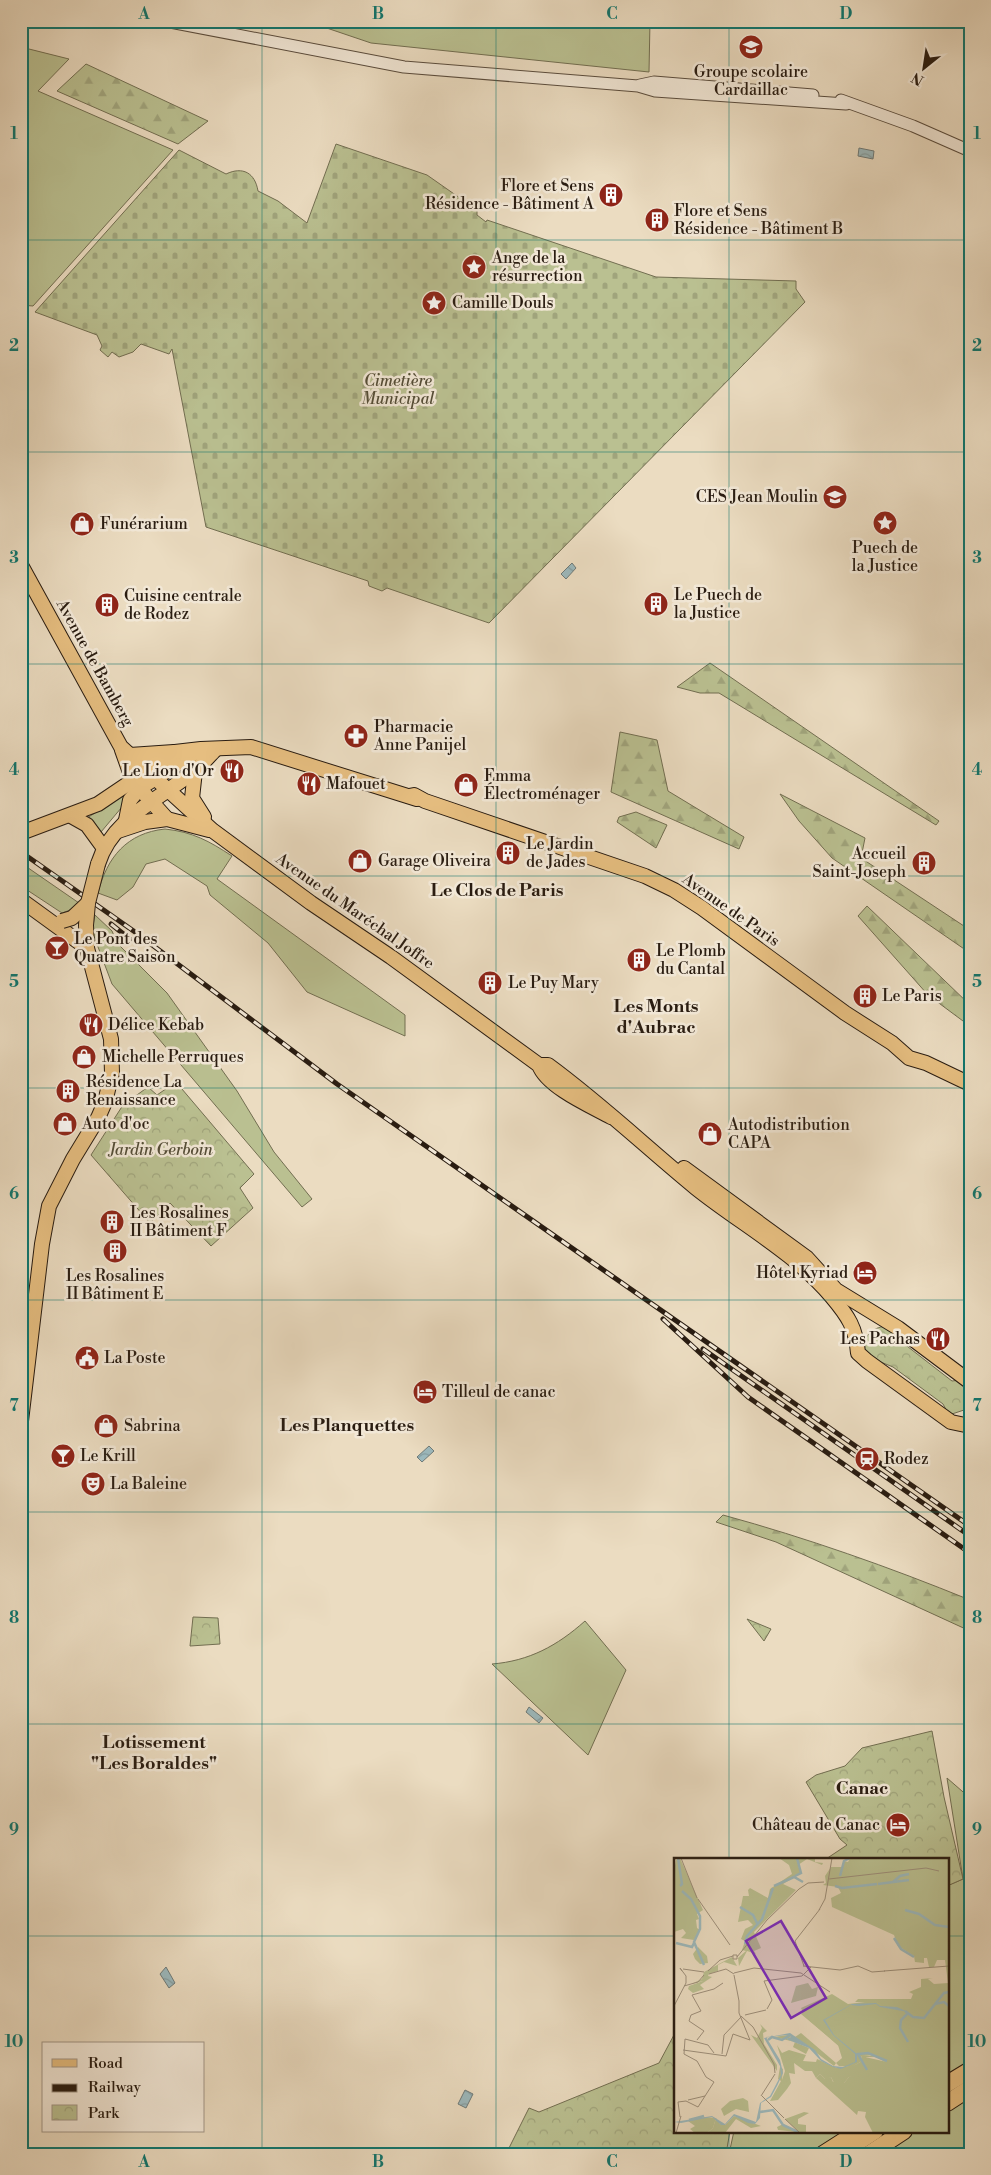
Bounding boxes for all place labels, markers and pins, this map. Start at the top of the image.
school or university icon: Groupe scolaire Cardaillac [738,34,764,60]
place label: Groupe scolaire Cardaillac [694,62,808,100]
place label: Flore et Sens Résidence - Bâtiment A [425,176,595,214]
building icon: Flore et Sens Résidence - Bâtiment A [598,182,624,208]
place label: Flore et Sens Résidence - Bâtiment B [674,201,843,239]
building icon: Flore et Sens Résidence - Bâtiment B [644,207,670,233]
place label: Ange de la résurrection [491,248,583,286]
place icon: Ange de la résurrection [461,254,487,280]
place icon: Camille Douls [421,290,447,316]
place label: Camille Douls [452,293,554,313]
school or university icon: CES Jean Moulin [822,484,848,510]
place label: CES Jean Moulin [696,487,818,507]
place icon: Puech de la Justice [872,510,898,536]
shop icon: Funérarium [69,511,95,537]
place label: Funérarium [100,514,188,534]
place label: Puech de la Justice [852,538,918,576]
place label: Le Puech de la Justice [674,585,762,623]
place label: Cuisine centrale de Rodez [124,586,242,624]
building icon: Le Puech de la Justice [643,591,669,617]
building icon: Cuisine centrale de Rodez [94,592,120,618]
place label: Pharmacie Anne Panijel [373,717,466,755]
pharmacy icon: Pharmacie Anne Panijel [343,723,369,749]
restaurant icon: Le Lion d'Or [219,758,245,784]
place label: Le Lion d'Or [122,761,214,781]
place label: Emma Électroménager [484,766,600,804]
restaurant icon: Mafouet [296,771,322,797]
shop icon: Emma Électroménager [453,772,479,798]
place label: Mafouet [326,774,386,794]
place label: Le Jardin de Jades [526,834,594,872]
building icon: Le Jardin de Jades [495,840,521,866]
place label: Accueil Saint-Joseph [813,844,906,882]
shop icon: Garage Oliveira [347,848,373,874]
building icon: Accueil Saint-Joseph [911,850,937,876]
place label: Garage Oliveira [378,851,492,871]
place label: Le Pont des Quatre Saison [74,929,176,967]
bar icon: Le Pont des Quatre Saison [44,935,70,961]
place label: Le Plomb du Cantal [656,941,726,979]
building icon: Le Plomb du Cantal [626,947,652,973]
building icon: Le Puy Mary [477,970,503,996]
place label: Le Puy Mary [508,973,599,993]
building icon: Le Paris [852,983,878,1009]
place label: Le Paris [882,986,942,1006]
restaurant icon: Délice Kebab [78,1012,104,1038]
place label: Délice Kebab [108,1015,204,1035]
shop icon: Michelle Perruques [71,1044,97,1070]
place label: Michelle Perruques [102,1047,244,1067]
place label: Résidence La Renaissance [86,1072,183,1110]
building icon: Résidence La Renaissance [55,1078,81,1104]
shop icon: Auto d'oc [52,1111,78,1137]
place label: Auto d'oc [81,1114,149,1134]
place label: Autodistribution CAPA [727,1115,850,1153]
shop icon: Autodistribution CAPA [697,1121,723,1147]
place label: Les Rosalines II Bâtiment F [130,1203,229,1241]
building icon: Les Rosalines II Bâtiment F [99,1209,125,1235]
building icon: Les Rosalines II Bâtiment E [102,1238,128,1264]
hotel icon: Hôtel Kyriad [852,1260,878,1286]
place label: Hôtel Kyriad [756,1263,848,1283]
place label: Les Rosalines II Bâtiment E [66,1266,164,1304]
restaurant icon: Les Pachas [925,1326,951,1352]
place label: Les Pachas [840,1329,920,1349]
public building icon: La Poste [74,1345,100,1371]
place label: La Poste [104,1348,166,1368]
hotel icon: Tilleul de canac [412,1379,438,1405]
place label: Tilleul de canac [442,1382,556,1402]
shop icon: Sabrina [93,1413,119,1439]
place label: Sabrina [124,1416,181,1436]
bar icon: Le Krill [50,1443,76,1469]
place label: Le Krill [80,1446,136,1466]
station icon: Rodez [854,1446,880,1472]
place label: Rodez [884,1449,929,1469]
theatre icon: La Baleine [80,1471,106,1497]
place label: La Baleine [110,1474,187,1494]
hotel icon: Château de Canac [885,1812,911,1838]
place label: Château de Canac [752,1815,880,1835]

